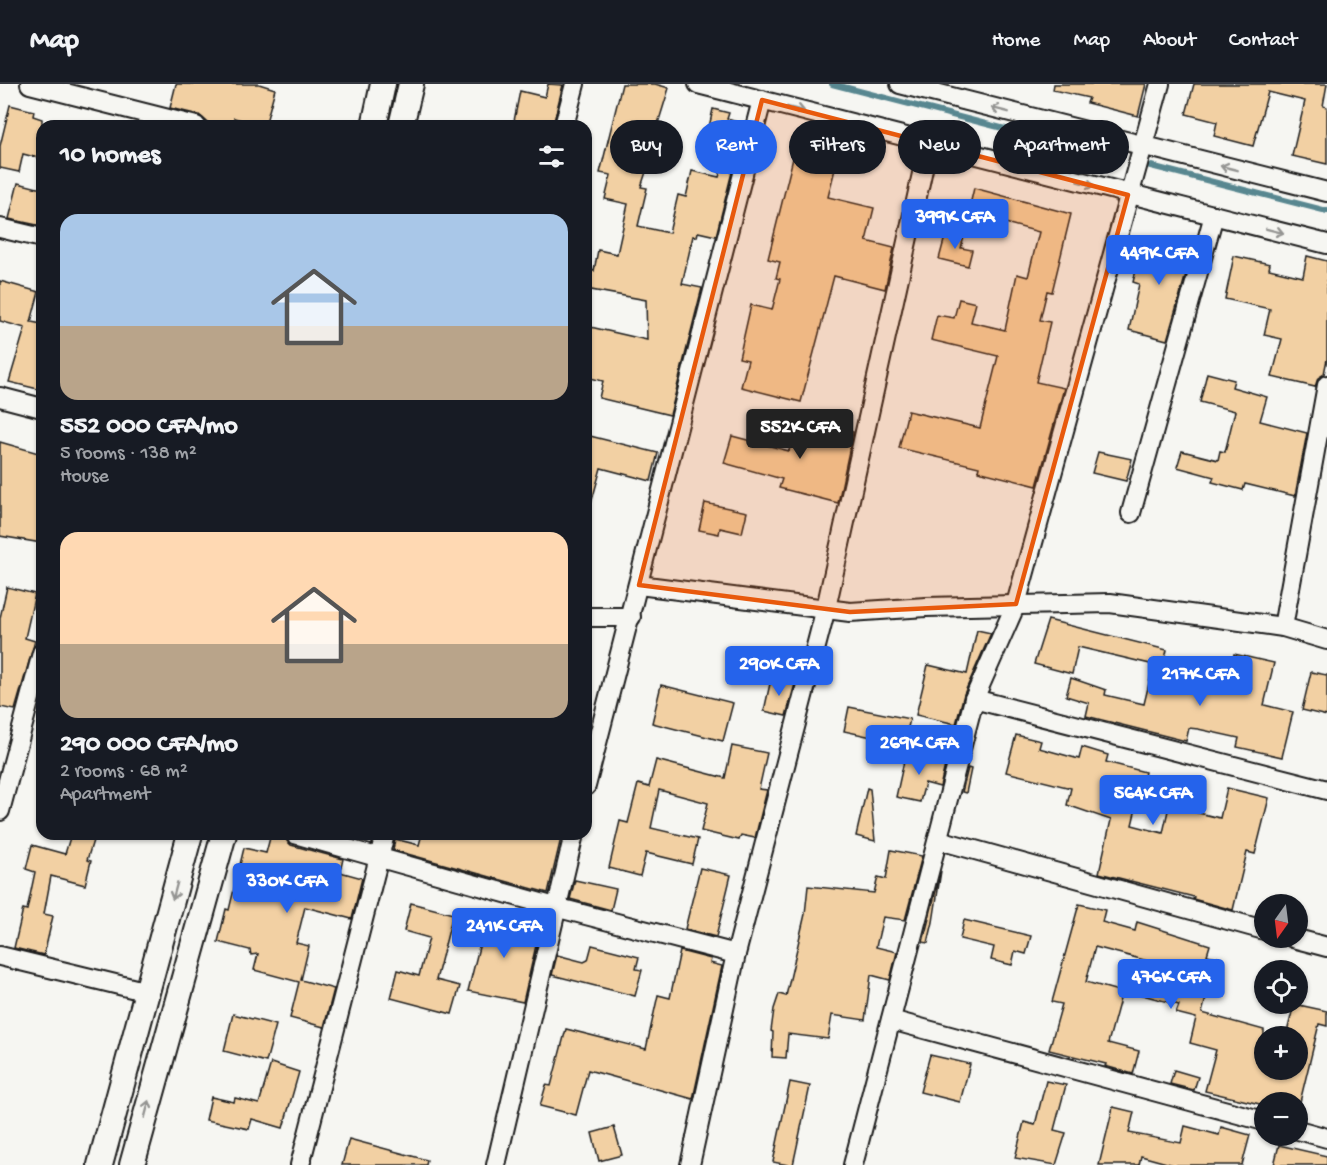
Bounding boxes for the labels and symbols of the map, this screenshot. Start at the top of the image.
one-way arrow [786,103,805,115]
one-way arrow [990,103,1009,115]
one-way arrow [1220,161,1239,173]
one-way arrow [1076,179,1095,190]
pin: 399K CFA [893,199,1017,250]
one-way arrow [1266,225,1285,237]
pin: 449K CFA [1097,235,1221,286]
pin: 552K CFA [738,409,862,460]
pin: 290K CFA [717,646,841,697]
pin: 217K CFA [1138,656,1262,707]
pin: 269K CFA [857,725,981,776]
pin: 564K CFA [1091,775,1215,826]
pin: 330K CFA [225,863,349,914]
one-way arrow [168,881,180,900]
north arrow [1254,894,1308,948]
pin: 241K CFA [442,908,566,959]
pin: 476K CFA [1109,959,1233,1010]
one-way arrow [142,1099,154,1118]

